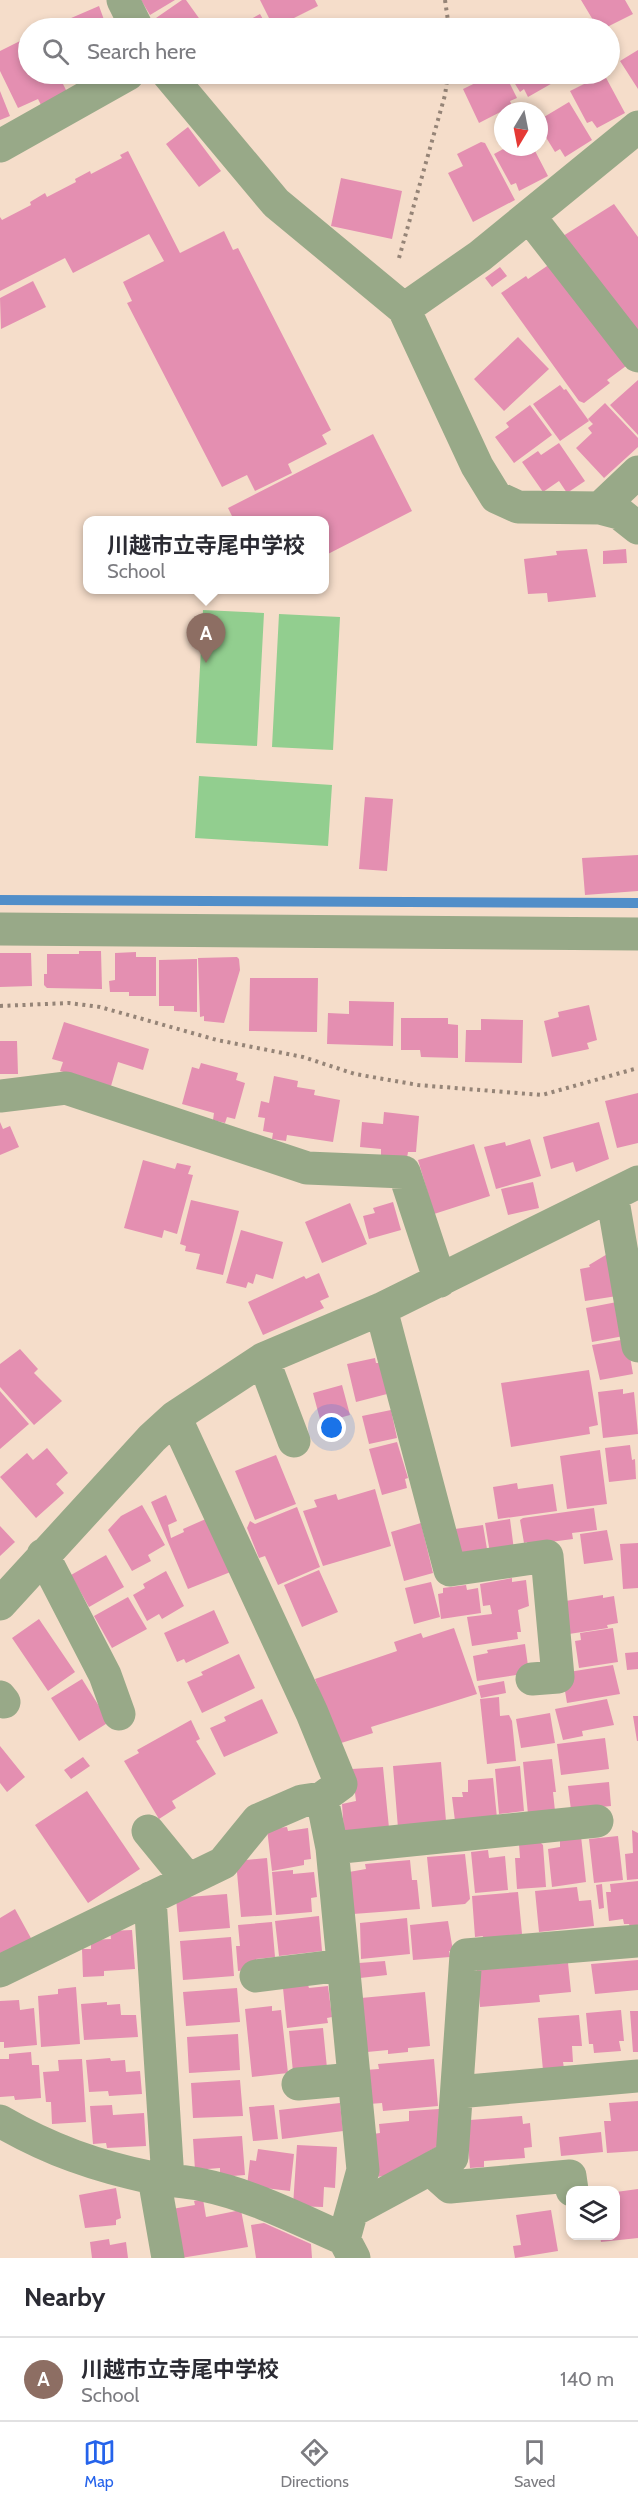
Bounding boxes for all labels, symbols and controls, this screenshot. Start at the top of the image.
search box [18,18,620,84]
icon: search [39,35,72,68]
text: Search here [87,38,196,65]
north arrow [494,102,548,156]
popup [83,516,329,594]
text: 川越市立寺尾中学校 [107,532,305,559]
text: School [107,559,165,583]
pin: A [186,614,226,663]
your location [317,1413,346,1442]
map controls [566,2186,620,2240]
button: layers [566,2186,620,2240]
text: Nearby [24,2281,105,2313]
text: 川越市立寺尾中学校 [81,2356,279,2383]
text: A [37,2367,50,2391]
text: 140 m [560,2367,614,2391]
text: School [81,2383,139,2407]
tab: Map [83,2436,116,2491]
tab: Directions [281,2436,349,2491]
tab: Saved [514,2436,555,2491]

